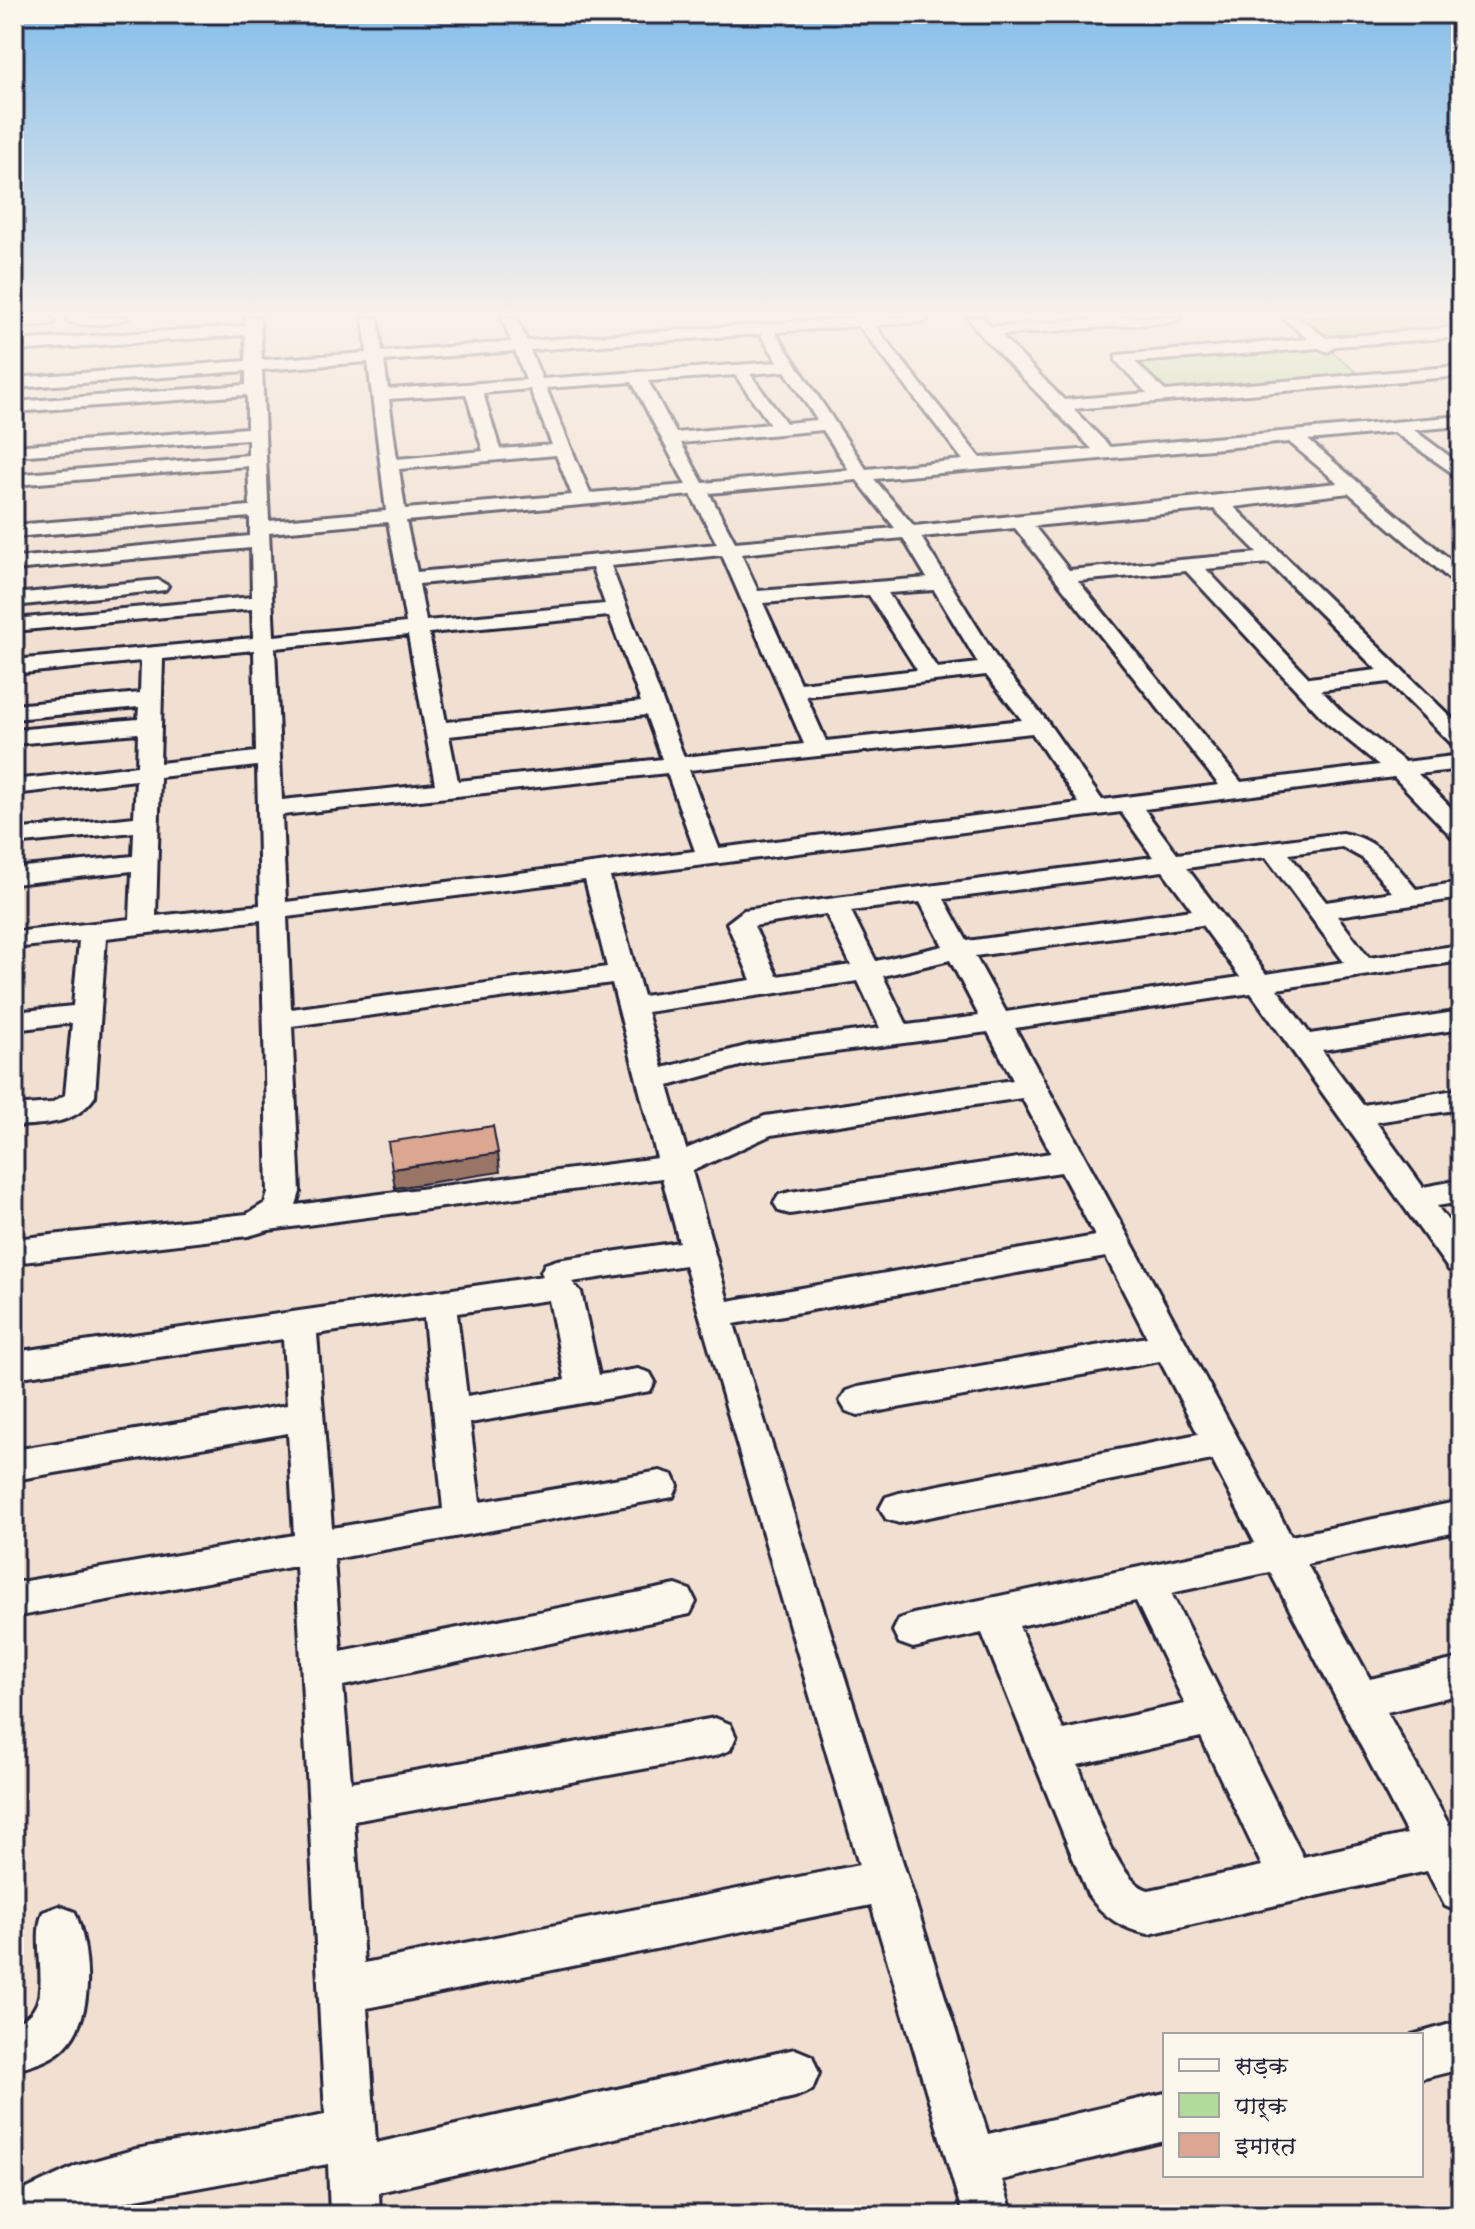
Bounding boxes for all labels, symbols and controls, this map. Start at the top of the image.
legend [1163,2033,1423,2177]
text: सड़क [1234,2051,1289,2085]
text: पार्क [1234,2091,1288,2125]
text: इमारत [1234,2131,1297,2165]

